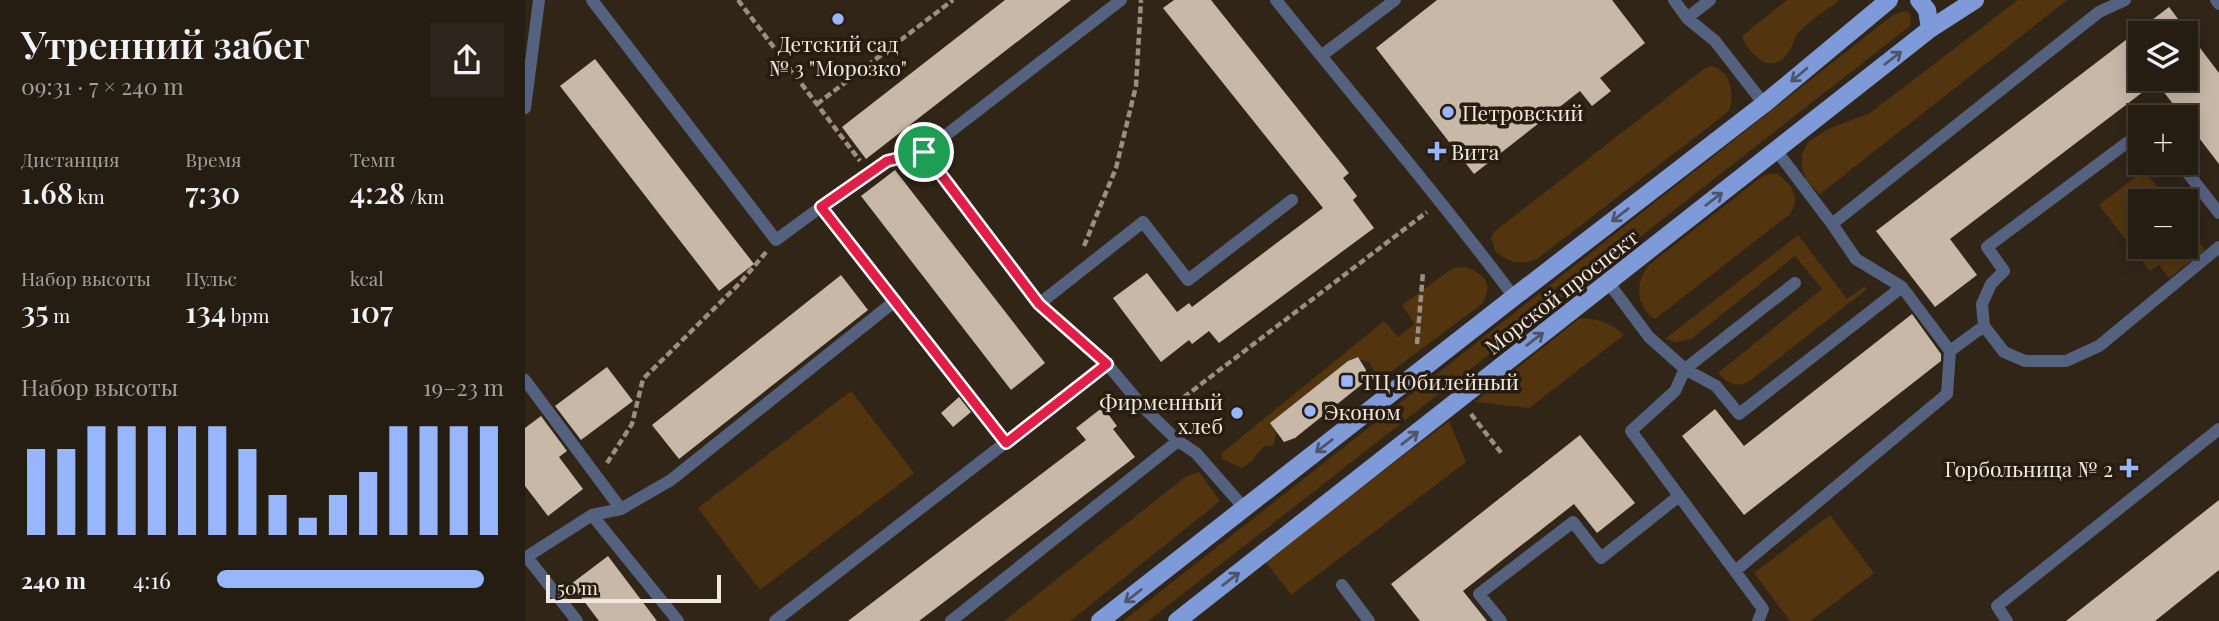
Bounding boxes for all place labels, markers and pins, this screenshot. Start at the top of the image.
marker: Детский сад № 3 "Морозко" [830,11,846,27]
place label: Детский сад № 3 "Морозко" [769,29,907,81]
place label: Петровский [1462,98,1583,126]
marker: Петровский [1440,104,1456,120]
pin [894,122,954,182]
place label: Вита [1451,137,1500,165]
marker: Вита [1429,143,1445,159]
place label: ТЦ Юбилейный [1361,367,1519,395]
marker: ТЦ Юбилейный [1339,373,1355,389]
place label: Фирменный хлеб [1100,387,1223,439]
place label: Эконом [1324,397,1401,425]
marker: Эконом [1302,403,1318,419]
marker: Фирменный хлеб [1229,405,1245,421]
place label: Горбольница № 2 [1944,454,2113,482]
marker: Горбольница № 2 [2119,458,2139,478]

